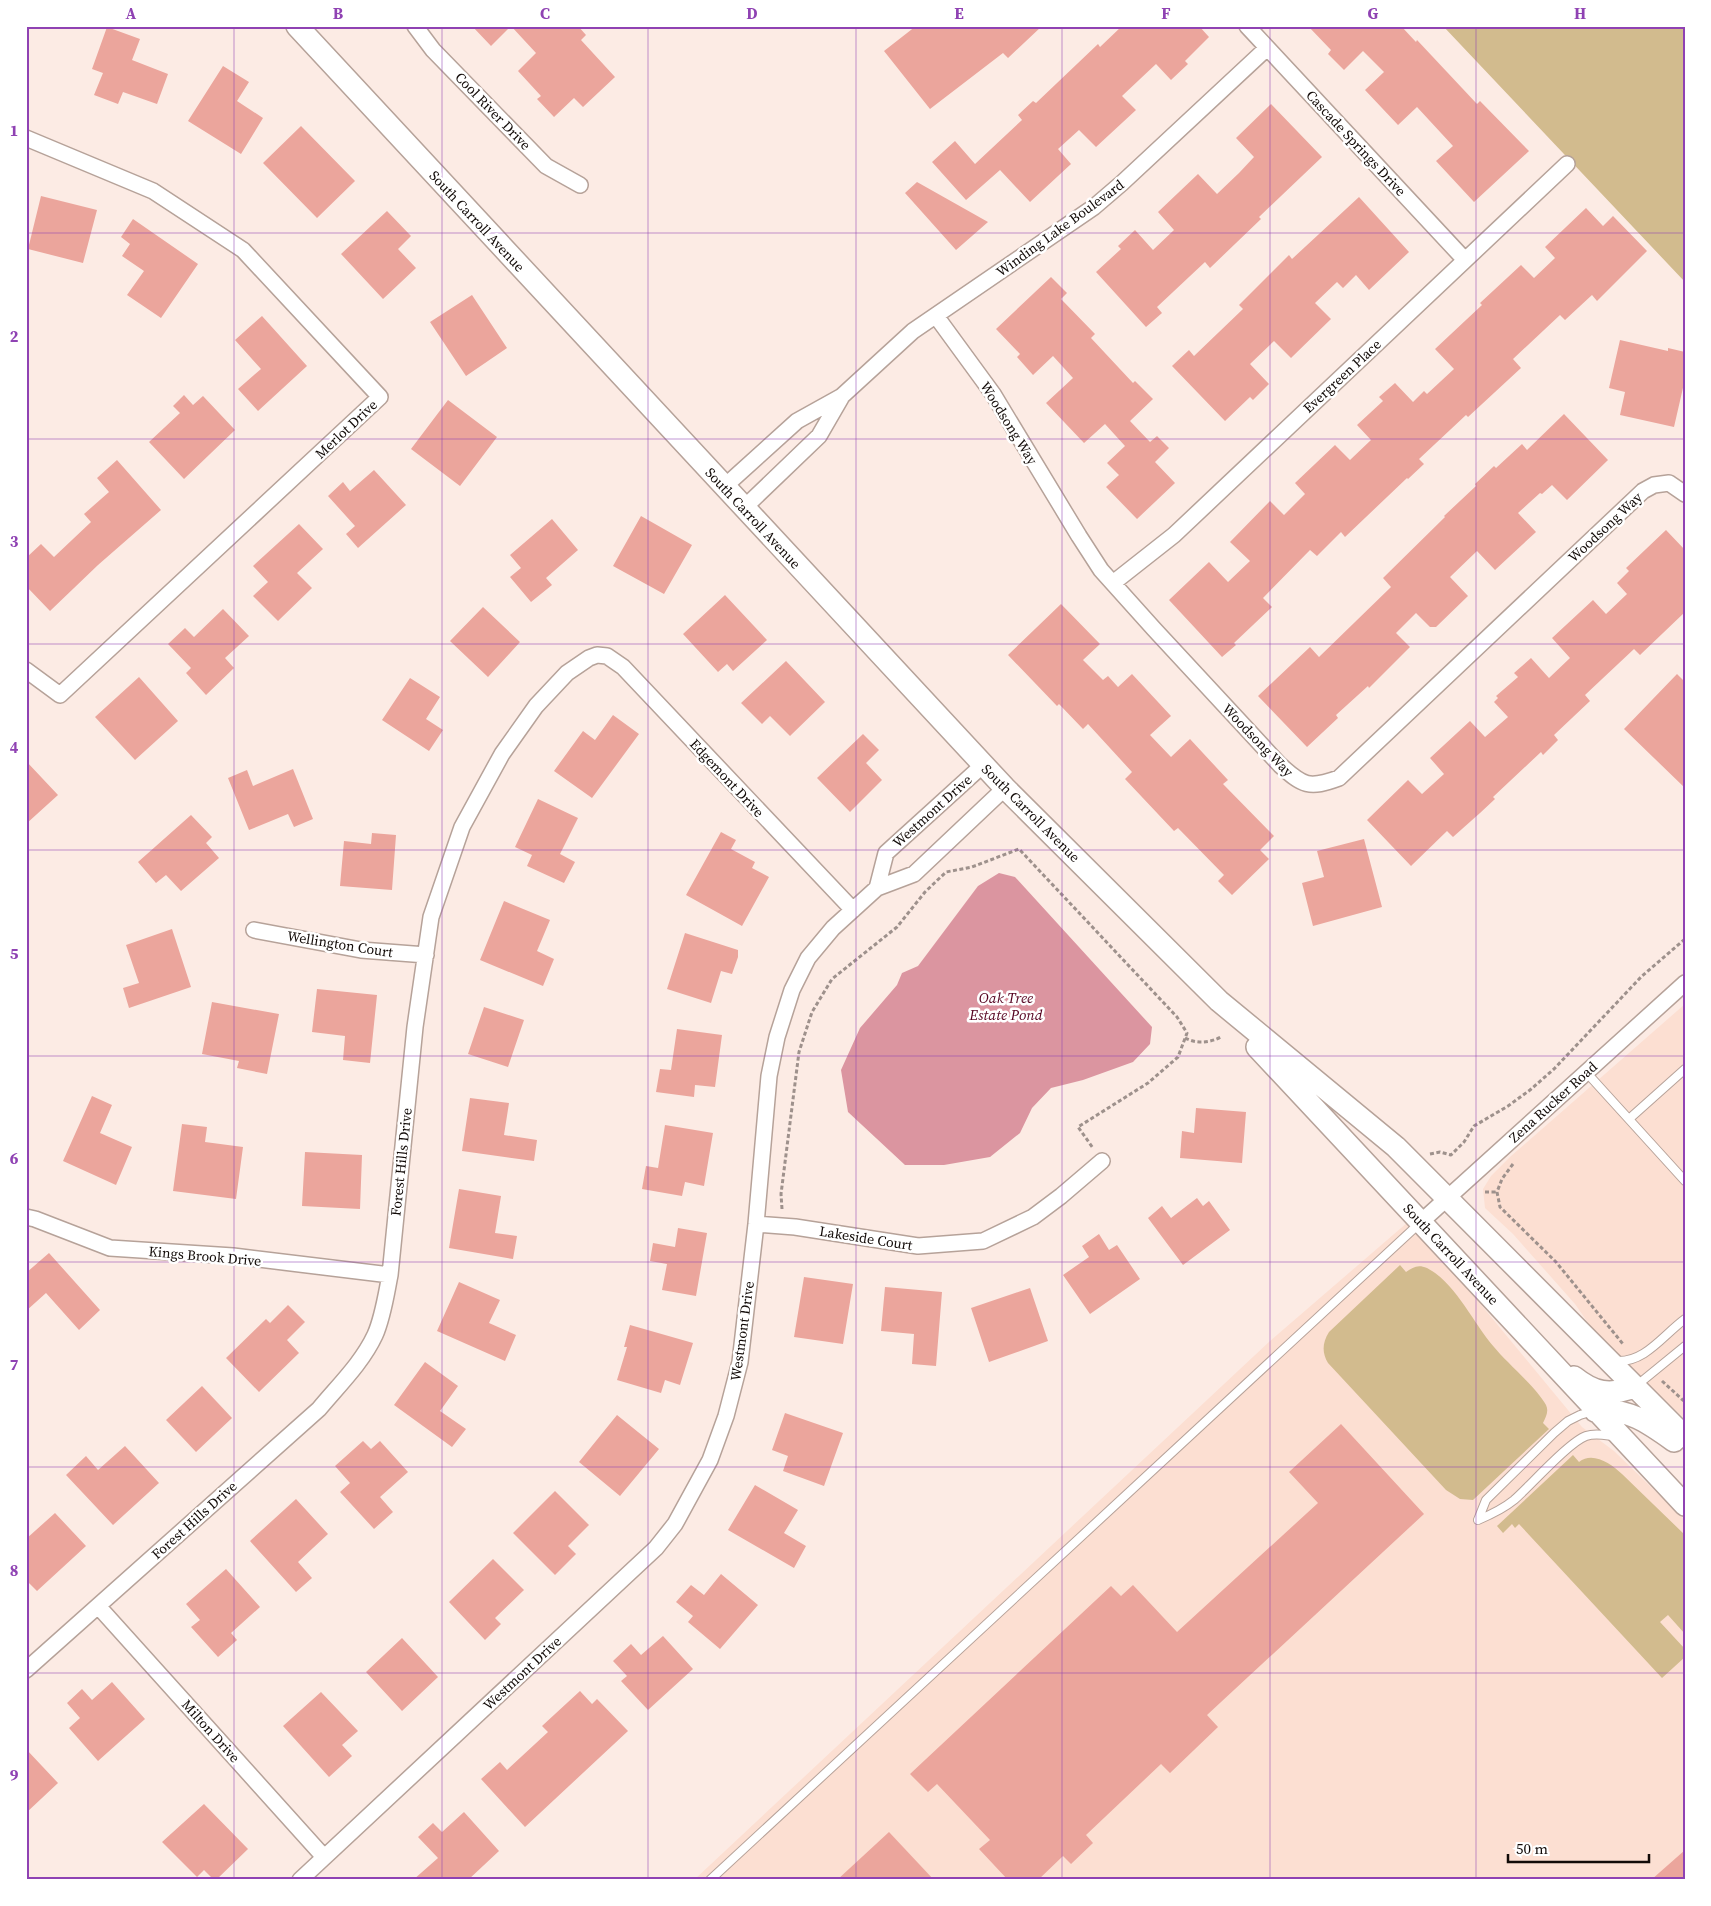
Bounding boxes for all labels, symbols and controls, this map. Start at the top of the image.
text: A [126,2,137,24]
text: B [333,2,344,24]
text: C [540,2,550,24]
text: D [746,2,758,24]
text: E [954,2,964,24]
text: F [1161,2,1171,24]
text: G [1368,2,1379,24]
text: H [1574,2,1586,24]
street label: Cool River Drive [451,68,535,154]
street label: Cascade Springs Drive [1301,86,1411,200]
text: 1 [10,119,18,141]
street label: South Carroll Avenue [425,166,529,276]
street label: Winding Lake Boulevard [992,175,1128,281]
text: 2 [10,325,19,347]
street label: Evergreen Place [1299,334,1385,418]
street label: Woodsong Way [975,378,1043,469]
street label: Merlot Drive [310,395,382,463]
street label: South Carroll Avenue [701,463,805,573]
street label: Woodsong Way [1564,487,1647,567]
text: 3 [10,530,19,552]
street label: Woodsong Way [1218,699,1299,782]
street label: Edgemont Drive [685,734,769,822]
text: 4 [10,736,19,758]
street label: South Carroll Avenue [977,759,1085,867]
street label: Westmont Drive [888,770,976,852]
street label: Wellington Court [286,926,395,962]
text: 5 [10,942,19,964]
water label: Oak Tree Estate Pond [968,987,1043,1025]
street label: Zena Rucker Road [1504,1057,1602,1147]
street label: Forest Hills Drive [385,1107,417,1217]
text: 6 [10,1147,19,1169]
street label: South Carroll Avenue [1399,1199,1503,1309]
street label: Lakeside Court [818,1221,914,1255]
street label: Kings Brook Drive [148,1241,262,1271]
street label: Westmont Drive [725,1280,759,1382]
text: 7 [10,1353,19,1375]
street label: Forest Hills Drive [147,1476,241,1564]
text: 8 [10,1559,18,1581]
street label: Westmont Drive [478,1631,566,1715]
street label: Milton Drive [177,1695,245,1767]
text: 9 [10,1764,19,1786]
scale bar [1508,1831,1650,1863]
text: 50 m [1516,1838,1548,1859]

